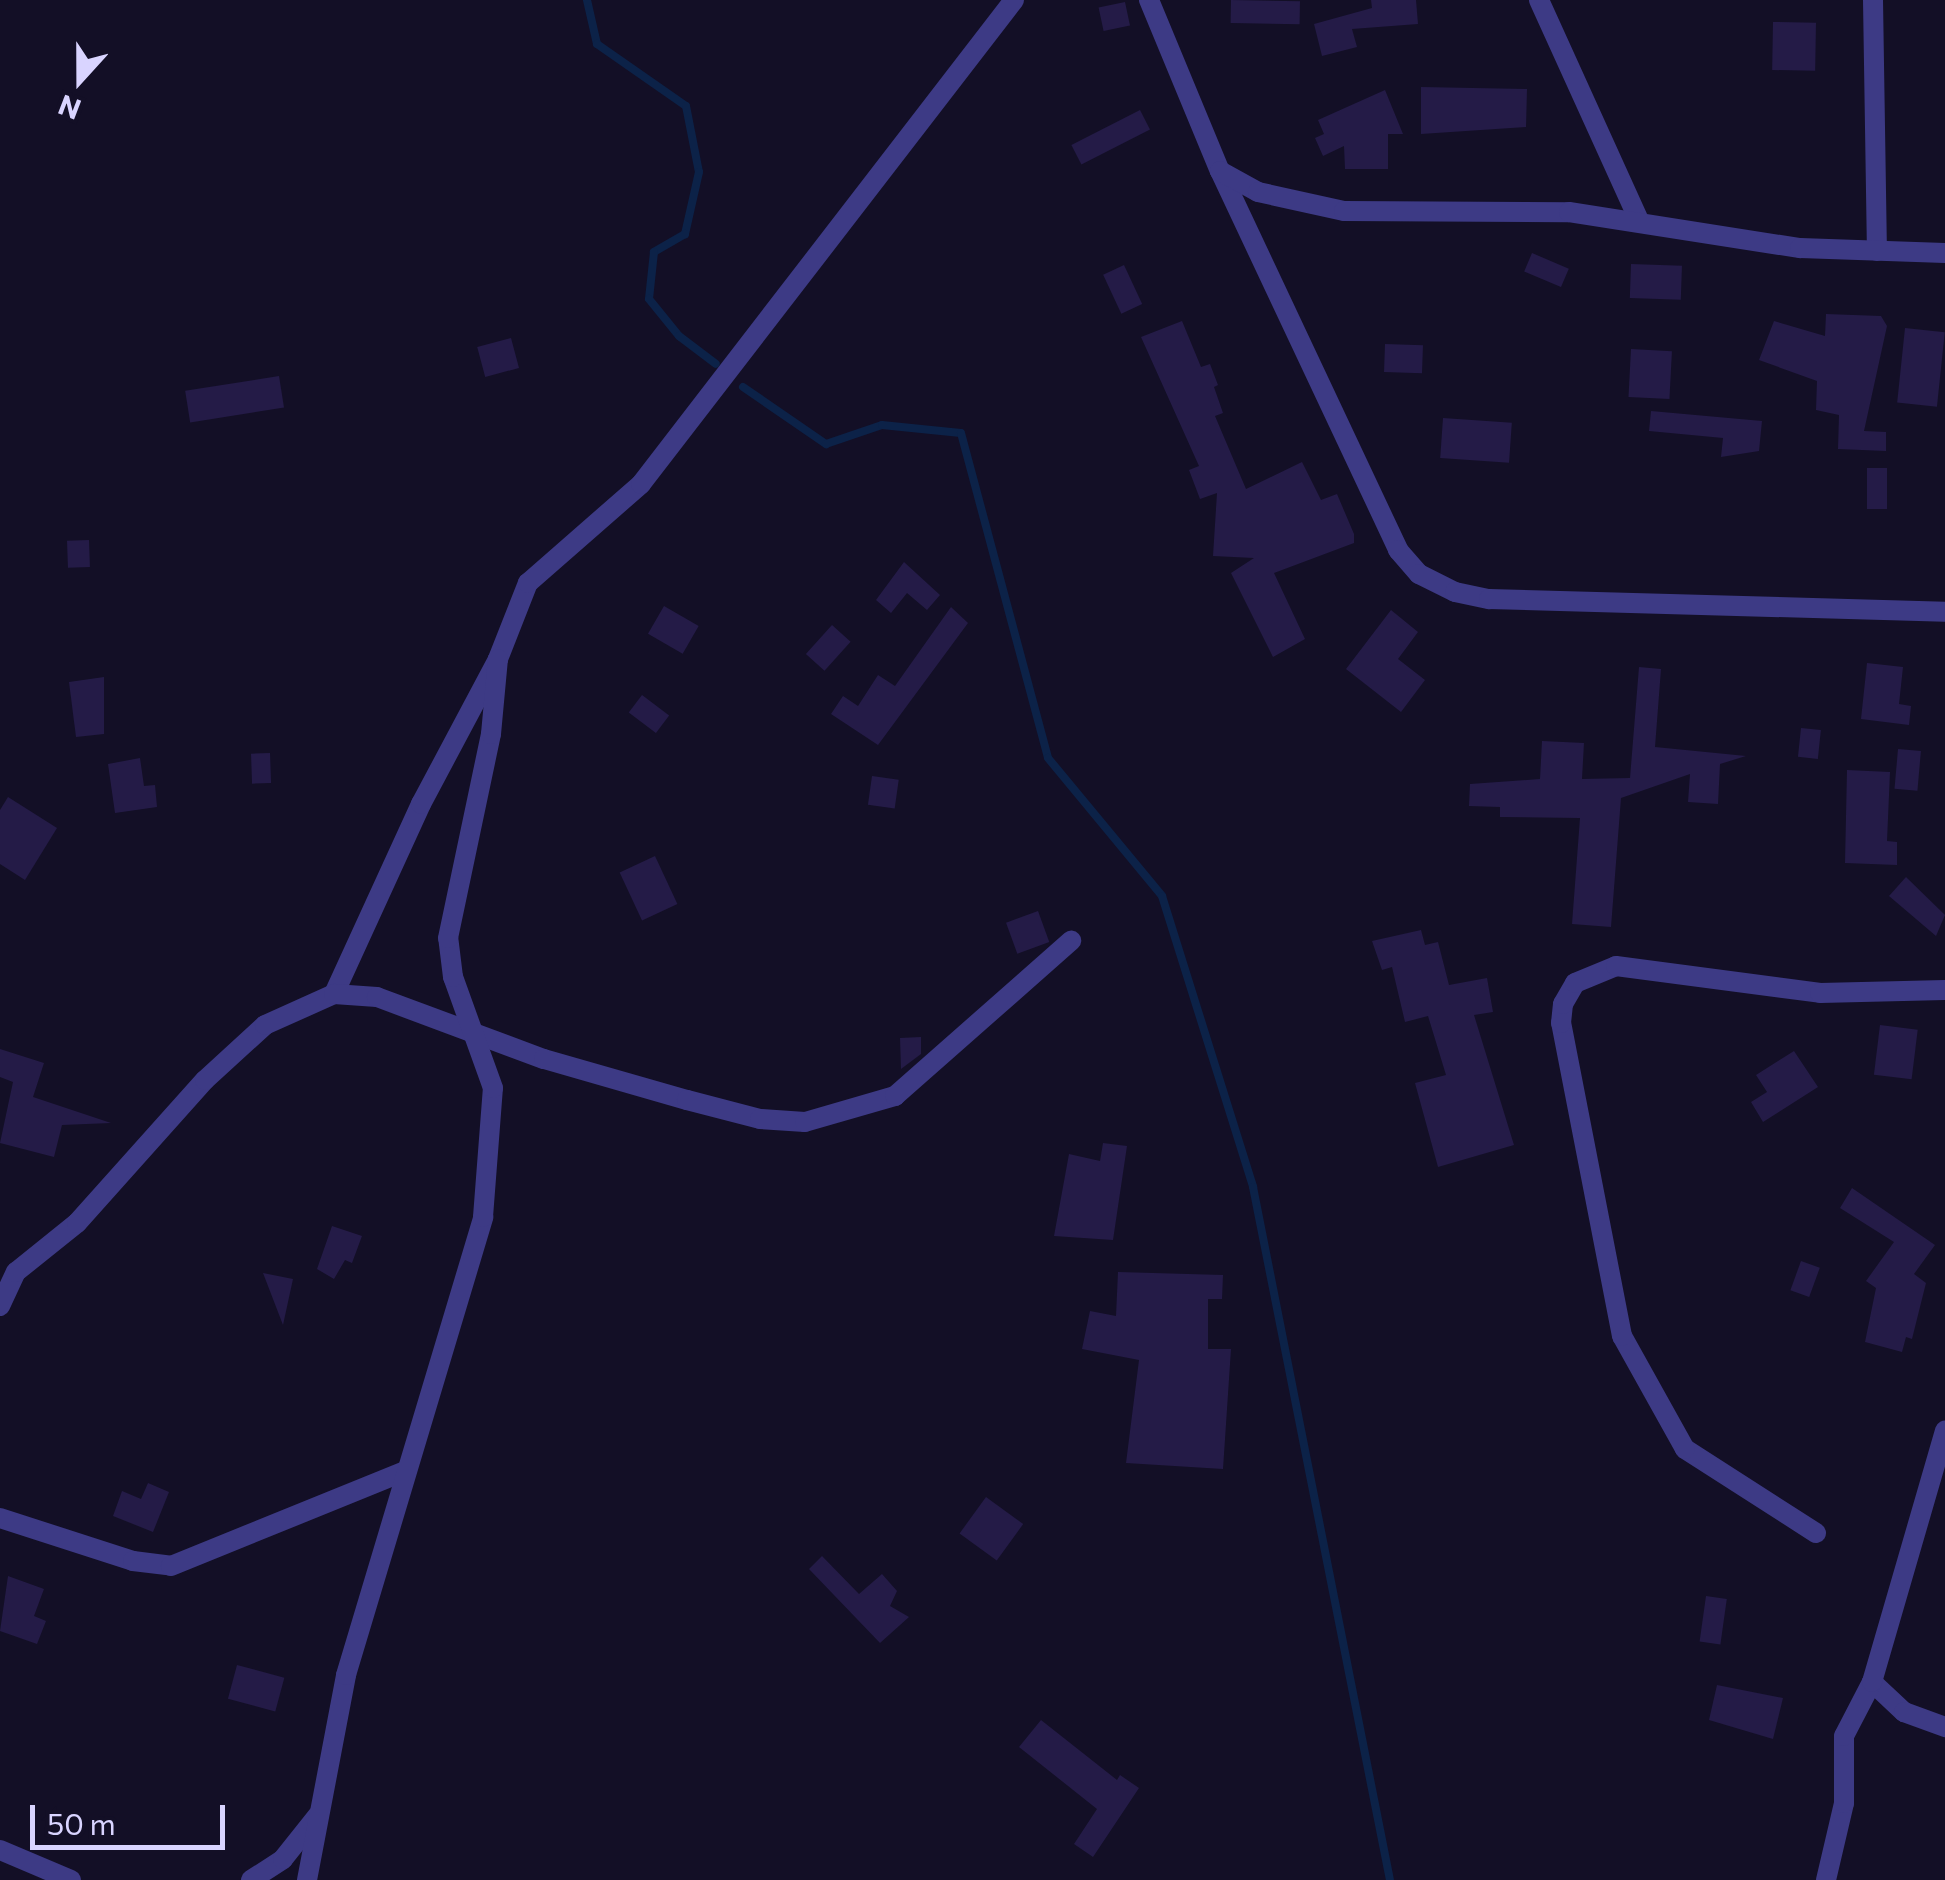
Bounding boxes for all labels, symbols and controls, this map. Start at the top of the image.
north arrow [30,30,130,130]
text: N [53,88,85,128]
scale bar [35,1785,230,1847]
text: 50 m [47,1804,116,1841]

